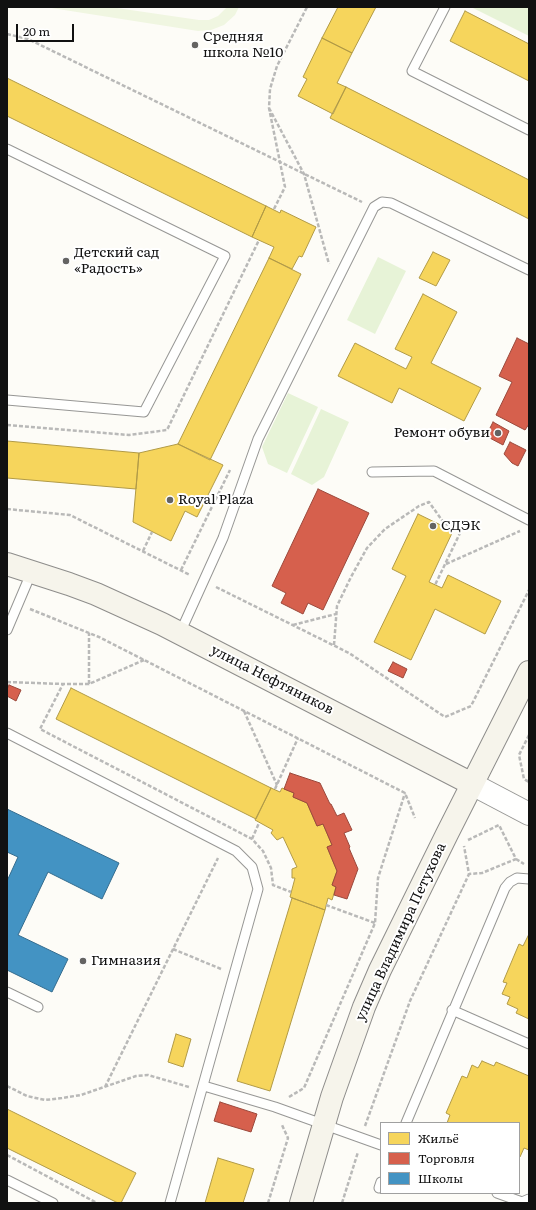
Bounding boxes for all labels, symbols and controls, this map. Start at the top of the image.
scale bar [18,16,76,42]
text: 20 m [23,22,50,40]
place label: Средняя школа №10 [203,29,283,62]
marker: Средняя школа №10 [190,40,200,50]
place label: Детский сад «Радость» [74,245,159,278]
marker: Детский сад «Радость» [61,256,71,266]
place label: Ремонт обуви [394,425,490,441]
marker: Ремонт обуви [493,428,503,438]
place label: Royal Plaza [178,492,254,508]
marker: Royal Plaza [165,495,175,505]
place label: СДЭК [441,518,480,534]
marker: СДЭК [428,521,438,531]
street label: улица Нефтяников [208,642,336,718]
street label: улица Владимира Петухова [352,840,450,1024]
place label: Гимназия [91,953,161,969]
marker: Гимназия [78,956,88,966]
legend [380,1122,520,1194]
text: Жильё [418,1129,459,1147]
text: Торговля [418,1149,475,1167]
text: Школы [418,1169,463,1187]

